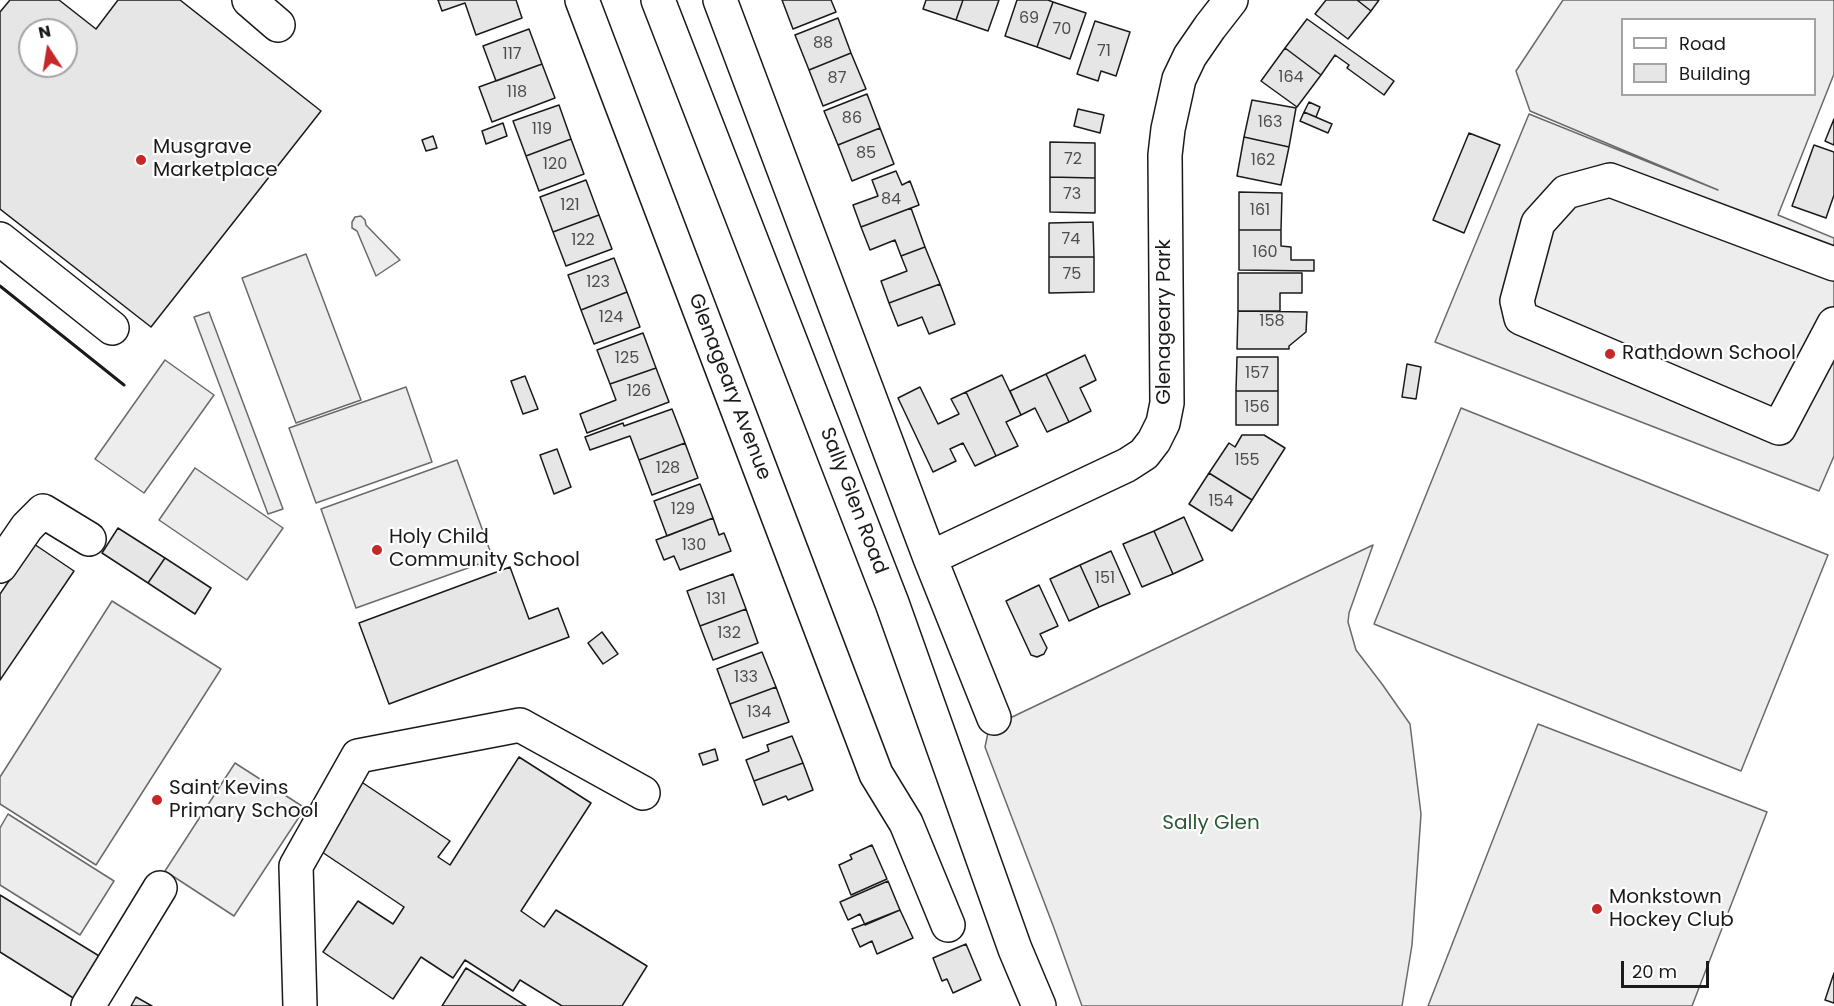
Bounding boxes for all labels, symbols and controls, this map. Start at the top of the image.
house number: 69 [1019,9,1039,29]
north arrow [18,18,78,78]
legend [1621,18,1816,96]
text: N [36,19,53,44]
house number: 70 [1053,20,1071,40]
text: Road [1679,31,1726,56]
house number: 88 [813,34,833,54]
house number: 71 [1097,42,1111,62]
house number: 117 [503,45,521,65]
text: Building [1679,61,1751,86]
house number: 164 [1278,68,1304,88]
house number: 87 [828,69,846,89]
house number: 118 [507,83,527,103]
house number: 86 [842,109,862,129]
house number: 163 [1258,113,1282,133]
house number: 119 [532,120,552,140]
place label: Musgrave Marketplace [153,136,278,183]
house number: 85 [856,144,876,164]
house number: 72 [1064,150,1082,170]
house number: 162 [1251,151,1275,171]
marker: Musgrave Marketplace [134,153,148,167]
house number: 120 [543,155,567,175]
house number: 73 [1063,185,1081,205]
house number: 84 [881,190,901,210]
house number: 121 [560,196,580,216]
house number: 161 [1250,201,1270,221]
house number: 74 [1062,230,1080,250]
house number: 122 [571,231,595,251]
street label: Glenageary Park [1153,239,1177,405]
house number: 160 [1252,243,1278,263]
house number: 75 [1063,265,1081,285]
house number: 123 [586,273,610,293]
street label: Glenageary Avenue [682,290,776,484]
house number: 124 [599,308,623,328]
house number: 158 [1259,312,1285,332]
place label: Rathdown School [1622,342,1796,366]
marker: Rathdown School [1603,347,1617,361]
house number: 125 [615,349,639,369]
house number: 157 [1245,364,1269,384]
house number: 126 [627,382,651,402]
house number: 156 [1244,398,1270,418]
street label: Sally Glen Road [814,424,892,578]
house number: 155 [1234,451,1260,471]
house number: 128 [656,459,680,479]
house number: 154 [1208,492,1234,512]
house number: 129 [671,500,695,520]
place label: Holy Child Community School [389,526,580,573]
house number: 130 [682,536,706,556]
marker: Holy Child Community School [370,543,384,557]
house number: 151 [1095,569,1115,589]
house number: 131 [706,590,726,610]
house number: 132 [717,624,741,644]
house number: 133 [734,668,758,688]
house number: 134 [747,703,771,723]
place label: Saint Kevins Primary School [169,777,318,824]
marker: Saint Kevins Primary School [150,793,164,807]
park label: Sally Glen [1162,812,1260,836]
place label: Monkstown Hockey Club [1609,886,1734,933]
marker: Monkstown Hockey Club [1590,902,1604,916]
scale bar [1624,949,1712,987]
text: 20 m [1632,959,1677,984]

